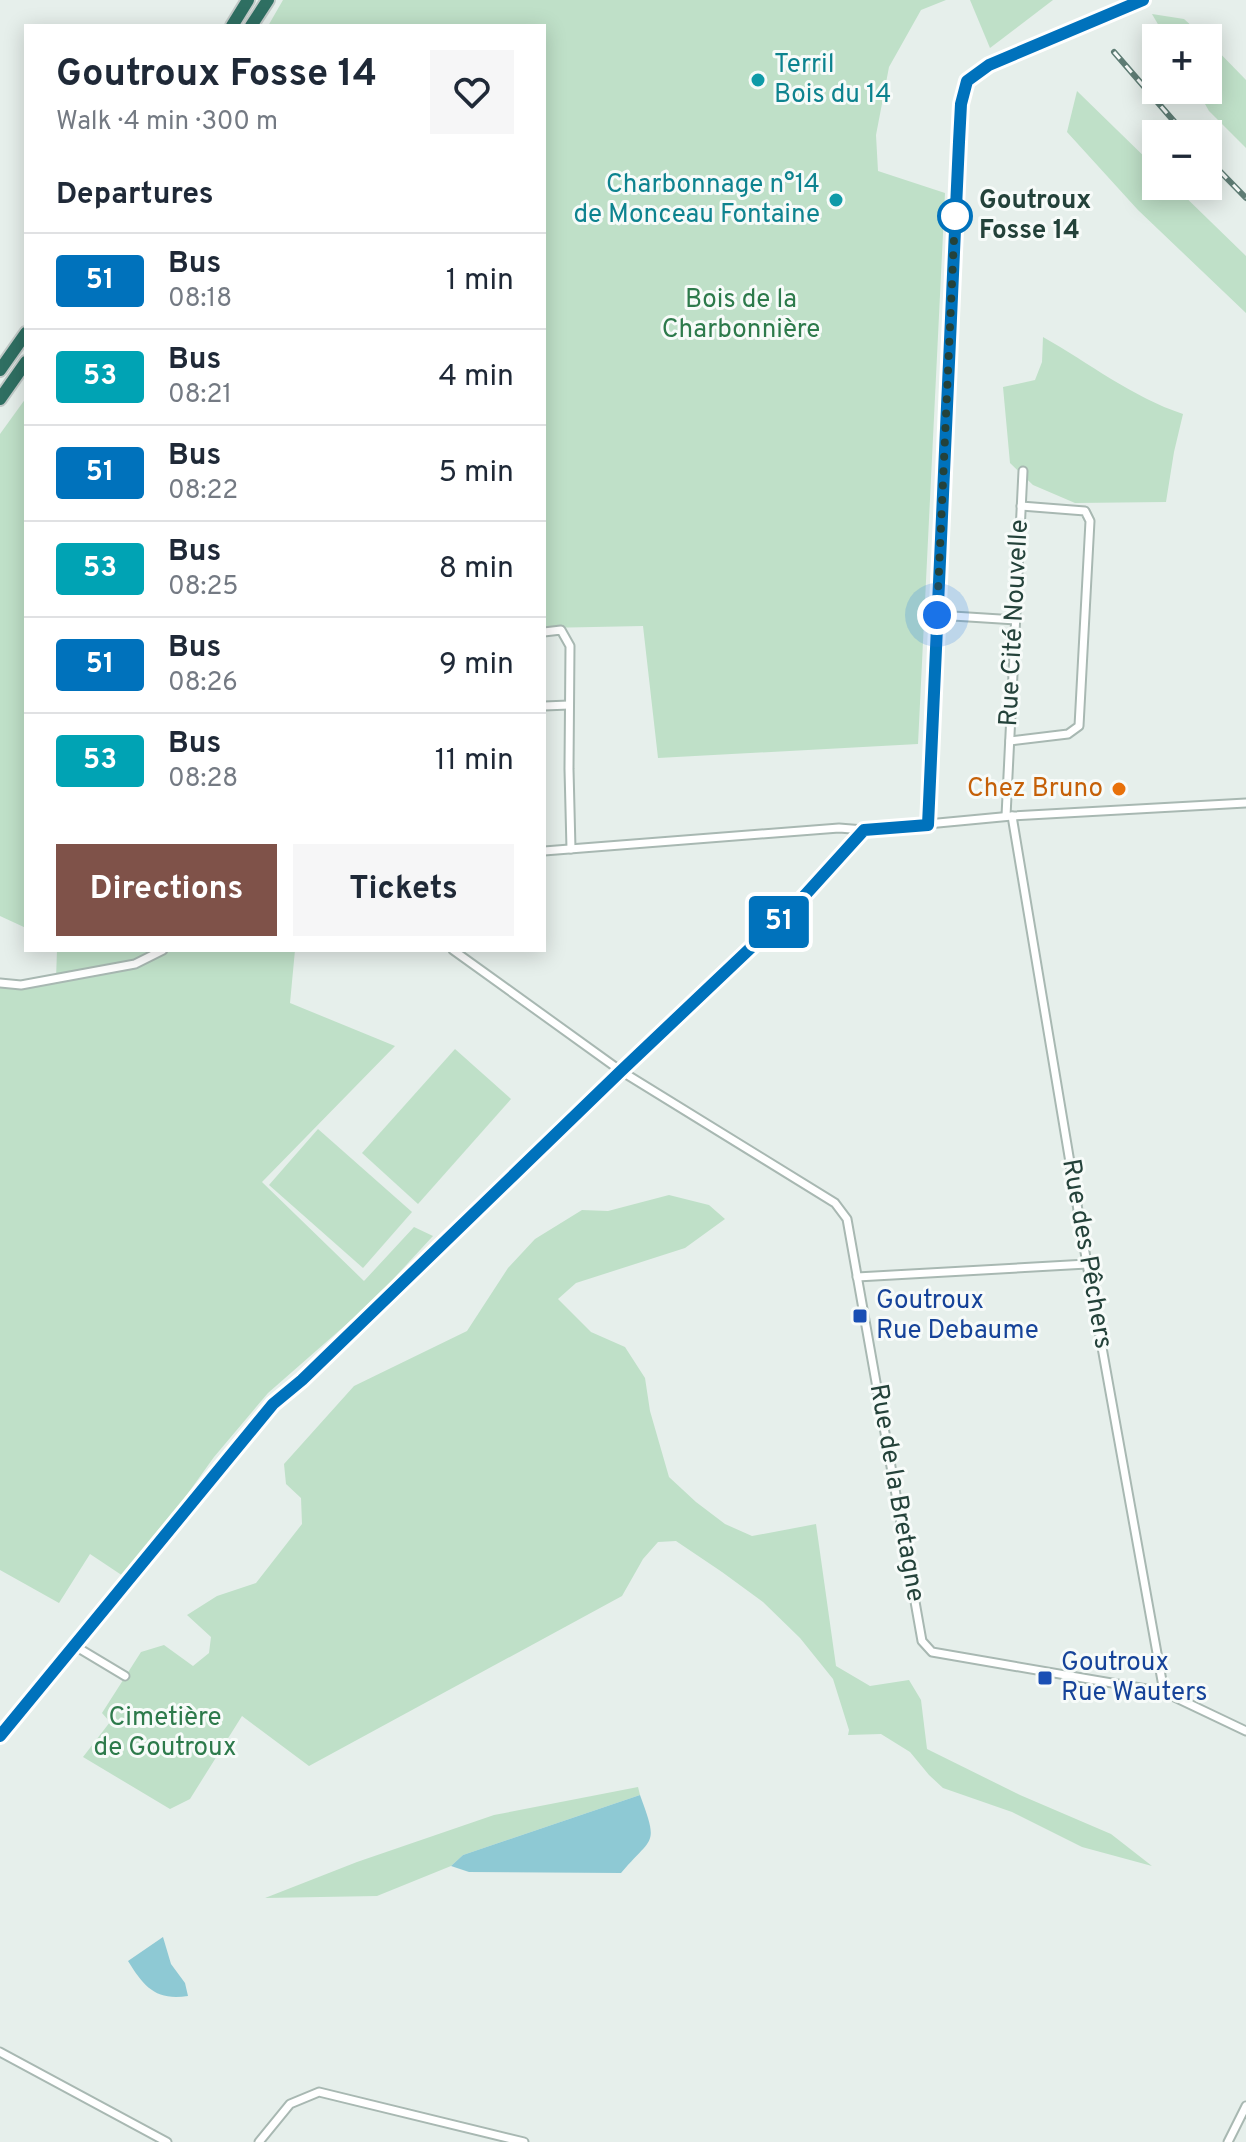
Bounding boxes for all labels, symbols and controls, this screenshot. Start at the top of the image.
map controls [1142,24,1222,200]
button: + [1142,24,1222,104]
place label: Terril Bois du 14 [774,49,891,112]
button: heart [430,50,514,134]
text: Goutroux Fosse 14 [56,51,377,100]
marker: Terril Bois du 14 [749,71,767,89]
text: Walk · 4 min · 300 m [56,106,278,139]
button: − [1142,120,1222,200]
place label: Charbonnage n°14 de Monceau Fontaine [573,169,820,232]
text: Departures [56,177,214,214]
place label: Goutroux Fosse 14 [979,185,1091,248]
marker: Charbonnage n°14 de Monceau Fontaine [827,191,845,209]
marker: Goutroux Fosse 14 [938,199,972,233]
text: Bus [168,246,221,283]
text: 51 [86,263,114,299]
text: 1 min [446,263,514,300]
text: 08:18 [168,283,232,316]
park label: Bois de la Charbonnière [662,284,820,347]
text: Bus [168,342,221,379]
text: 53 [83,359,117,395]
text: 4 min [438,359,514,396]
text: 08:21 [168,379,232,412]
text: Bus [168,438,221,475]
text: 51 [86,455,114,491]
text: 5 min [438,455,514,492]
text: 08:22 [168,475,238,508]
street label: Rue Cité Nouvelle [993,519,1037,727]
text: Bus [168,534,221,571]
text: 53 [83,551,117,587]
text: 8 min [439,551,514,588]
text: 08:25 [168,571,239,604]
your location [917,595,957,635]
text: Bus [168,630,221,667]
text: 51 [86,647,114,683]
text: 9 min [439,647,514,684]
text: 08:26 [168,667,238,700]
text: Bus [168,726,221,763]
text: 53 [83,743,117,779]
text: 11 min [435,743,514,780]
text: 08:28 [168,763,238,796]
place label: Chez Bruno [967,773,1103,806]
marker: Chez Bruno [1110,780,1128,798]
button: Directions [56,844,277,936]
button: Tickets [293,844,514,936]
line badge: 51 [743,896,815,948]
text: 51 [765,904,793,940]
street label: Rue des Pêchers [1053,1157,1119,1351]
place label: Goutroux Rue Debaume [876,1285,1039,1348]
marker: Goutroux Rue Debaume [851,1307,869,1325]
street label: Rue de la Bretagne [861,1382,931,1604]
place label: Goutroux Rue Wauters [1061,1647,1207,1710]
marker: Goutroux Rue Wauters [1036,1669,1054,1687]
park label: Cimetière de Goutroux [94,1702,236,1765]

